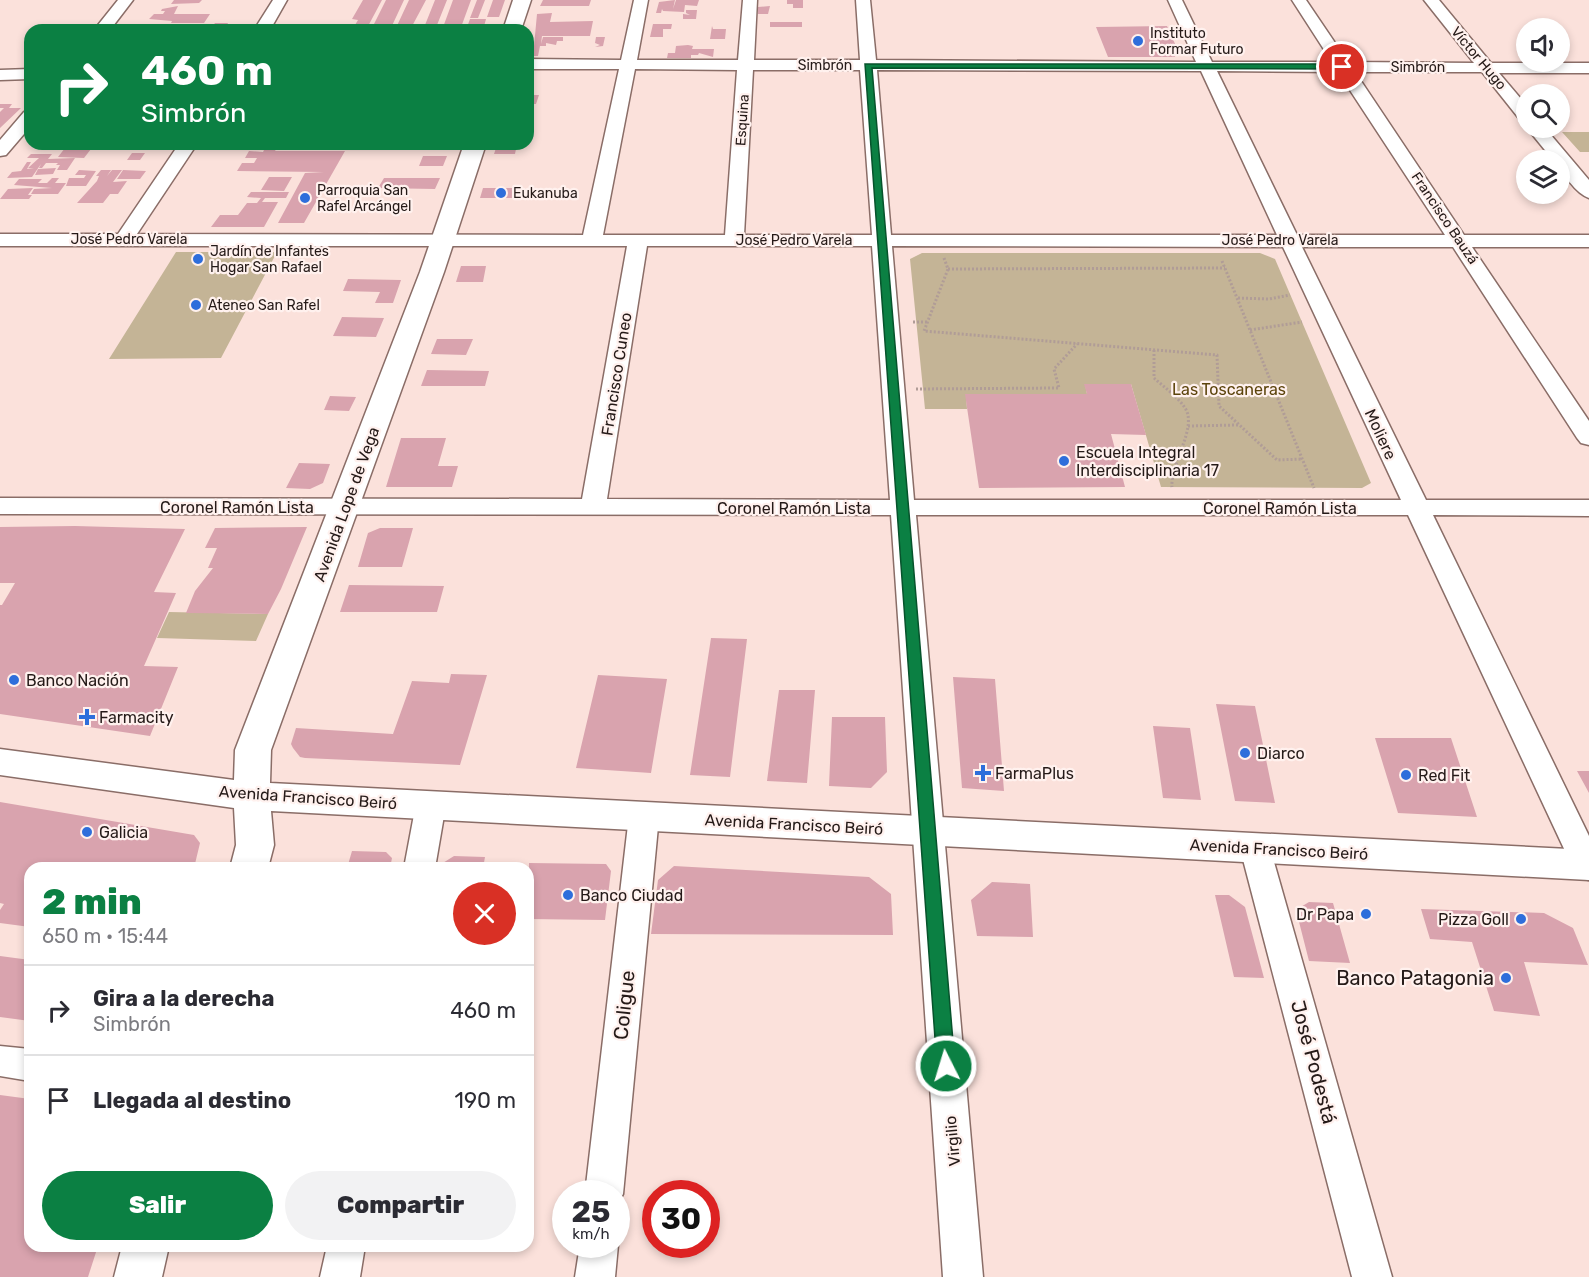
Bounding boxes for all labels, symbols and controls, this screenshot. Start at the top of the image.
map controls [1516,18,1570,204]
button: sound [1516,18,1570,72]
street label: Víctor Hugo [1447,23,1510,93]
place label: Instituto Formar Futuro [1150,25,1244,58]
marker: Instituto Formar Futuro [1131,34,1145,48]
pin [1316,41,1367,92]
text: 460 m [141,46,273,96]
icon: right [42,48,120,126]
icon: arrive [1325,50,1358,83]
street label: Simbrón [798,57,852,74]
street label: Simbrón [1391,59,1445,76]
button: search [1516,84,1570,138]
street label: Esquina [732,94,753,147]
text: Simbrón [141,97,246,129]
button: layers [1516,150,1570,204]
street label: Francisco Bauzá [1408,169,1482,267]
place label: Parroquia San Rafel Arcángel [317,182,412,215]
place label: Eukanuba [513,185,578,202]
marker: Eukanuba [494,186,508,200]
marker: Parroquia San Rafel Arcángel [298,191,312,205]
street label: José Pedro Varela [71,231,187,248]
street label: José Pedro Varela [736,232,852,249]
street label: José Pedro Varela [1222,232,1338,249]
place label: Jardín de Infantes Hogar San Rafael [210,243,329,276]
marker: Jardín de Infantes Hogar San Rafael [191,252,205,266]
place label: Ateneo San Rafel [208,297,320,314]
marker: Ateneo San Rafel [189,298,203,312]
street label: Francisco Cuneo [597,311,636,437]
park label: Las Toscaneras [1172,380,1286,399]
street label: Moliere [1361,406,1400,462]
street label: Avenida Lope de Vega [310,424,383,584]
place label: Escuela Integral Interdisciplinaria 17 [1076,443,1219,480]
marker: Escuela Integral Interdisciplinaria 17 [1057,454,1071,468]
street label: Coronel Ramón Lista [160,498,314,517]
street label: Coronel Ramón Lista [717,499,871,518]
street label: Coronel Ramón Lista [1203,499,1357,518]
place label: Banco Nación [26,671,129,690]
marker: Banco Nación [7,673,21,687]
place label: Farmacity [99,708,174,727]
marker: Farmacity [80,710,94,724]
place label: Diarco [1257,744,1305,763]
marker: Diarco [1238,746,1252,760]
place label: FarmaPlus [995,764,1074,783]
marker: FarmaPlus [976,766,990,780]
place label: Red Fit [1418,766,1470,785]
marker: Red Fit [1399,768,1413,782]
street label: Avenida Francisco Beiró [218,782,398,813]
street label: Avenida Francisco Beiró [704,810,884,839]
place label: Galicia [99,823,148,842]
marker: Galicia [80,825,94,839]
street label: Avenida Francisco Beiró [1189,835,1369,864]
text: 2 min [42,880,142,923]
button: close [453,882,516,945]
place label: Banco Ciudad [580,886,683,905]
marker: Banco Ciudad [561,888,575,902]
place label: Dr Papa [1296,905,1354,924]
marker: Dr Papa [1359,907,1373,921]
place label: Pizza Goll [1438,910,1509,929]
marker: Pizza Goll [1514,912,1528,926]
text: 650 m · 15:44 [42,924,168,948]
place label: Banco Patagonia [1336,966,1494,990]
street label: Coligue [608,969,640,1041]
marker: Banco Patagonia [1499,971,1513,985]
text: Gira a la derecha [93,985,274,1012]
icon: right [42,994,75,1027]
text: 460 m [450,997,516,1024]
street label: José Podestá [1286,998,1342,1126]
text: Simbrón [93,1012,171,1036]
position arrow [914,1034,978,1098]
icon: arrive [42,1084,75,1117]
text: Llegada al destino [93,1087,291,1114]
text: 190 m [455,1087,516,1114]
street label: Virgilio [941,1115,964,1167]
button: Salir [42,1171,273,1240]
button: Compartir [285,1171,516,1240]
speed limit sign: 30 [642,1180,720,1258]
text: 25 [572,1194,610,1230]
text: km/h [572,1225,610,1243]

